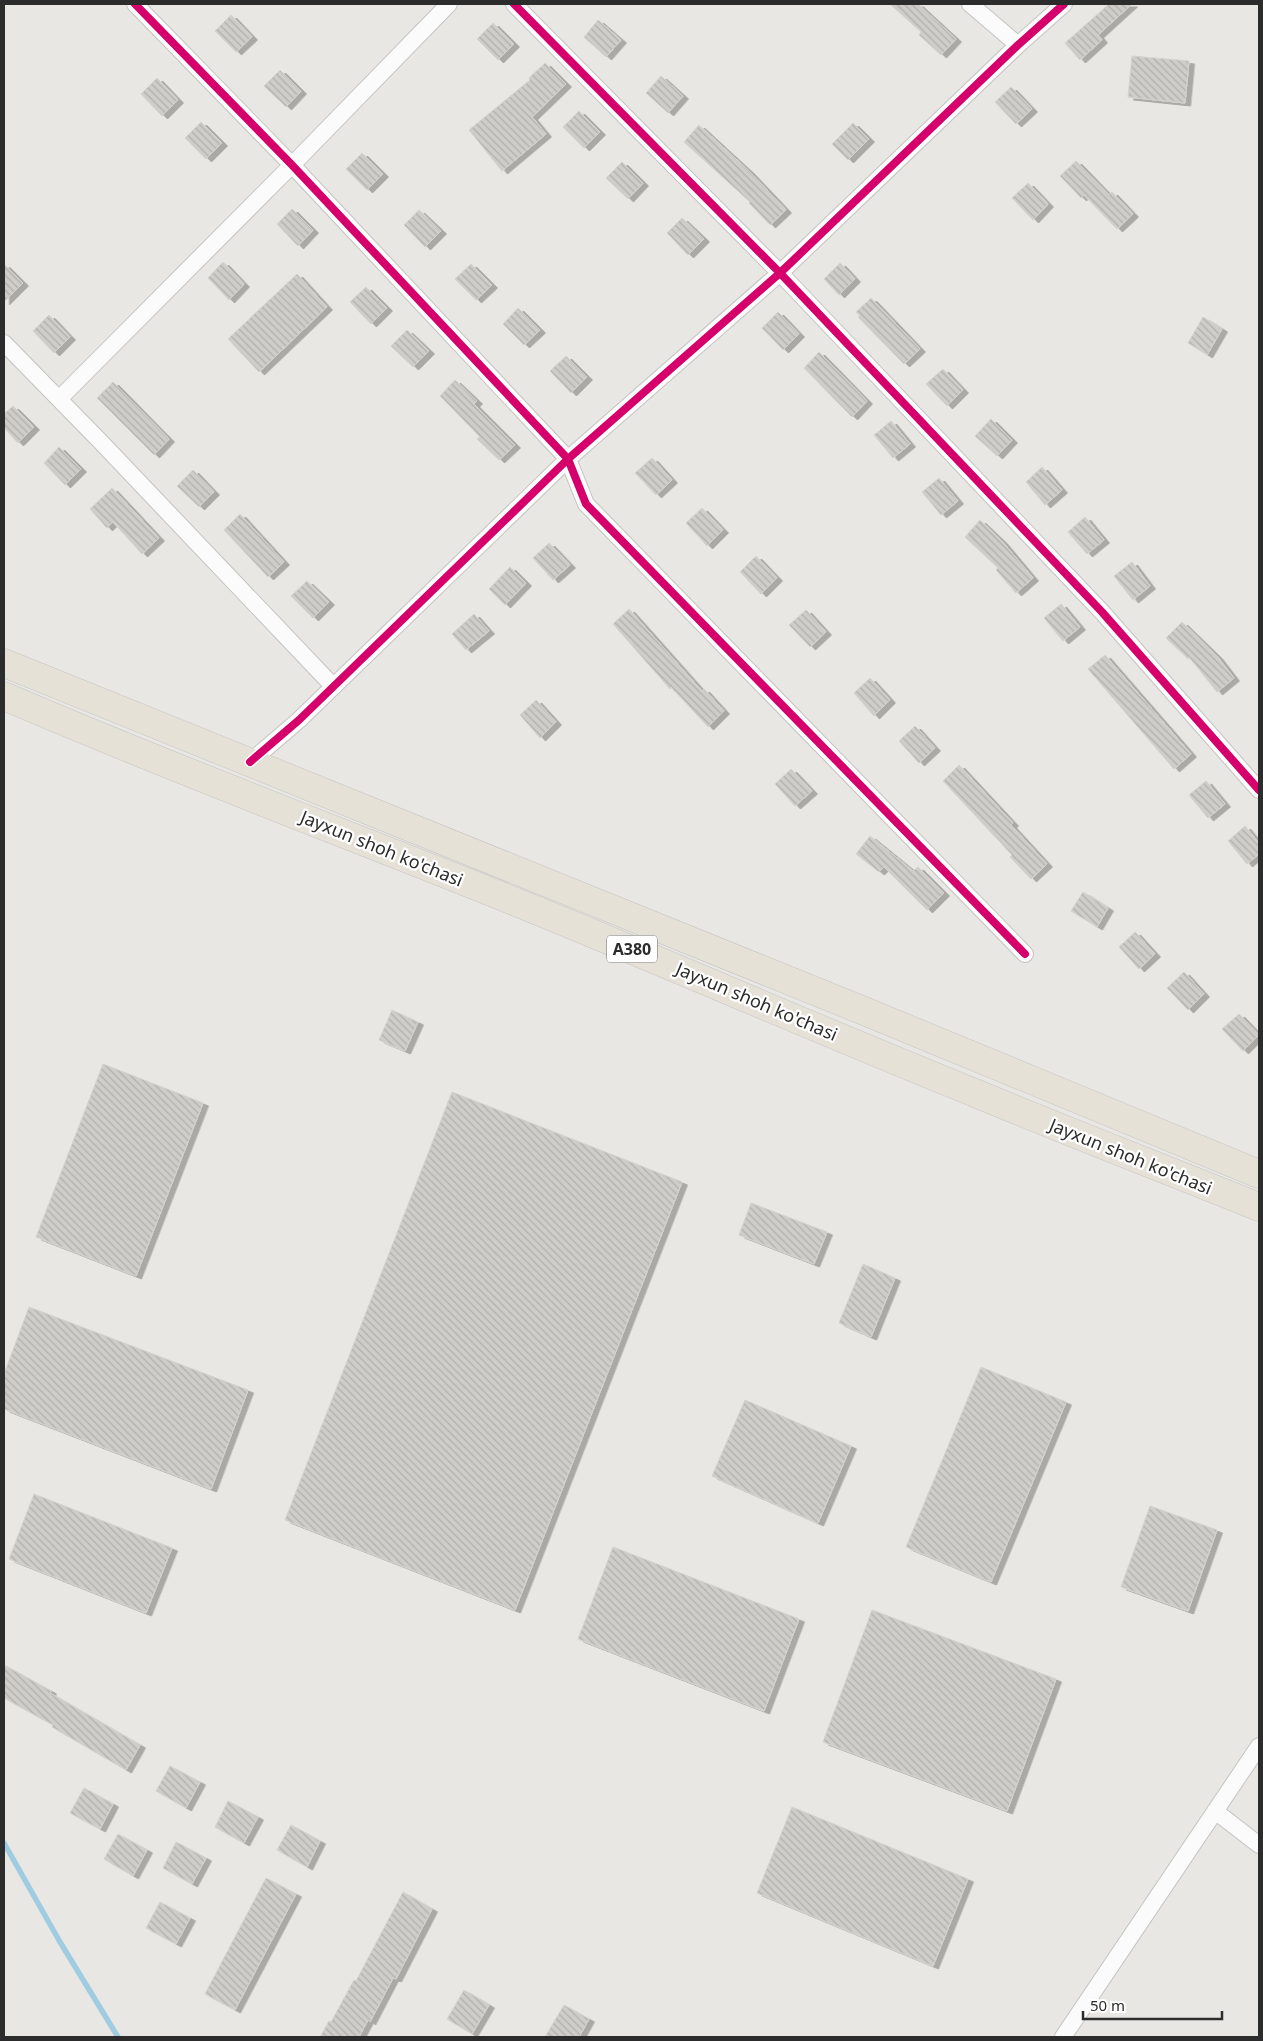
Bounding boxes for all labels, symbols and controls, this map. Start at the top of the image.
street label: Jayxun shoh ko'chasi [295,804,467,892]
road number: A380 [607,936,657,962]
street label: Jayxun shoh ko'chasi [671,955,842,1046]
street label: Jayxun shoh ko'chasi [1044,1112,1216,1200]
scale bar [1083,1988,1222,2020]
text: 50 m [1090,1995,1125,2015]

